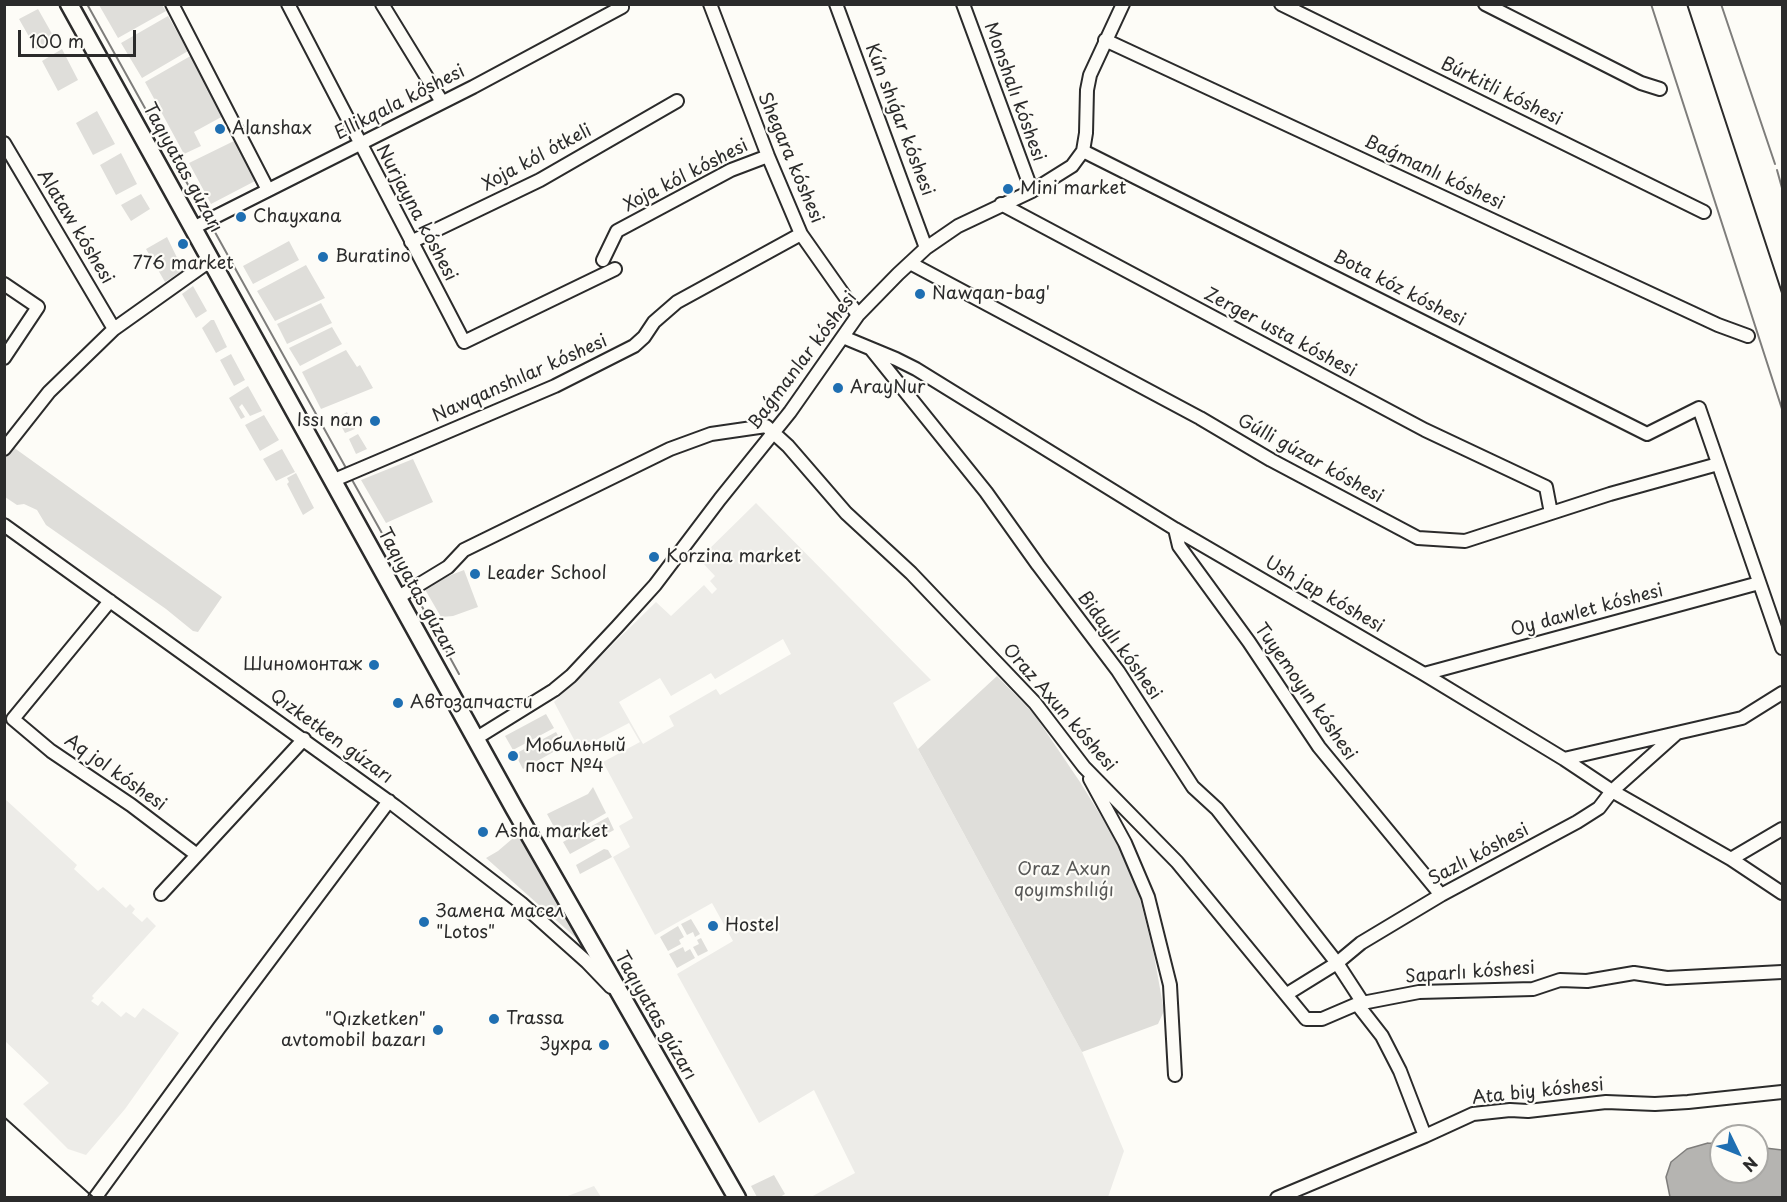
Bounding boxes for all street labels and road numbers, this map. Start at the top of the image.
street label: Monshalı kóshesi [979,20,1049,164]
street label: Kún shıǵar kóshesi [860,41,938,199]
street label: Búrkitli kóshesi [1437,53,1565,131]
street label: Ellikqala kóshesi [331,61,469,145]
street label: Shegara kóshesi [753,89,827,227]
street label: Taqıyatas gúzarı [137,99,227,237]
street label: Xoja kól ótkeli [479,120,595,196]
street label: Baǵmanlı kóshesi [1361,131,1507,215]
street label: Xoja kól kóshesi [620,135,752,217]
street label: Nurjayna kóshesi [371,141,461,285]
street label: Alataw kóshesi [32,166,118,288]
street label: Bota kóz kóshesi [1329,246,1469,332]
street label: Zerger usta kóshesi [1200,284,1360,382]
street label: Baǵmanlar kóshesi [744,288,862,434]
street label: Nawqanshılar kóshesi [429,331,611,427]
street label: Gúlli gúzar kóshesi [1234,410,1386,508]
street label: Taqıyatas gúzarı [372,524,462,662]
street label: Ush jap kóshesi [1261,552,1387,638]
street label: Oy dawlet kóshesi [1508,580,1666,642]
street label: Bidaylı kóshesi [1073,588,1165,704]
street label: Tuyemoyın kóshesi [1250,619,1360,765]
street label: Oraz Axun kóshesi [998,640,1120,776]
street label: Qızketken gúzarı [265,685,397,789]
street label: Aq jol kóshesi [60,730,170,816]
street label: Sazlı kóshesi [1425,820,1533,890]
street label: Taqıyatas gúzarı [609,948,701,1084]
street label: Saparlı kóshesi [1404,958,1536,988]
street label: Ata biy kóshesi [1471,1074,1605,1110]

